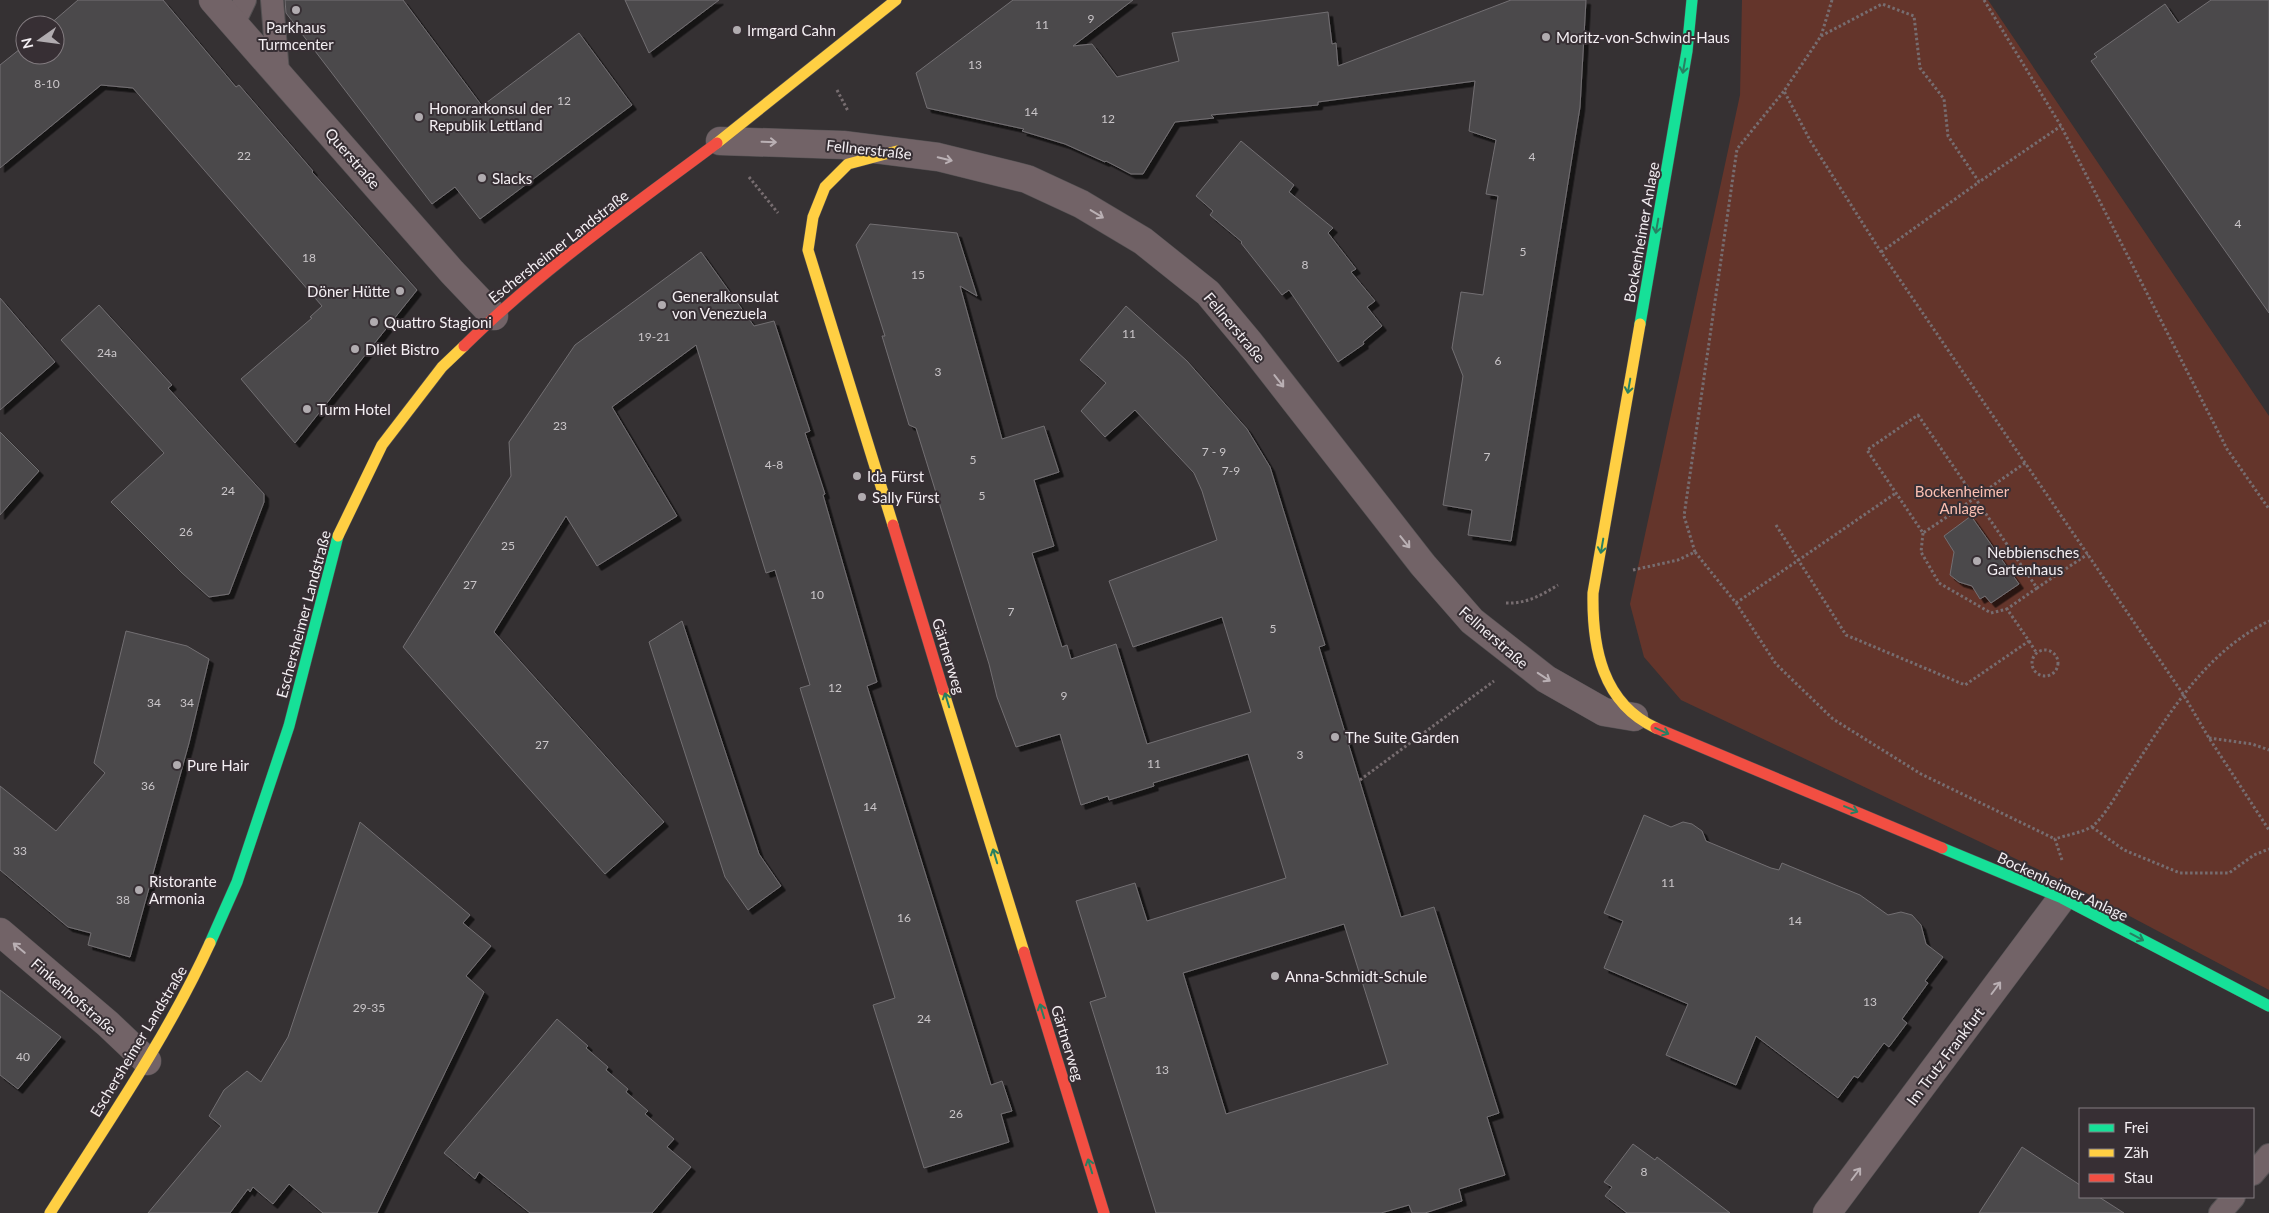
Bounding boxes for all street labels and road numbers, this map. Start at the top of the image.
street label: Querstraße [322,124,384,192]
street label: Fellnerstraße [825,136,913,162]
street label: Bockenheimer Anlage [1620,160,1662,304]
street label: Eschersheimer Landstraße [484,186,632,306]
street label: Fellnerstraße [1201,288,1270,366]
street label: Eschersheimer Landstraße [272,528,334,700]
street label: Fellnerstraße [1456,602,1532,672]
street label: Gärtnerweg [929,616,969,696]
street label: Bockenheimer Anlage [1995,848,2131,924]
street label: Finkenhofstraße [28,954,120,1038]
street label: Eschersheimer Landstraße [86,962,190,1120]
street label: Gärtnerweg [1048,1003,1088,1083]
street label: Im Trutz Frankfurt [1902,1003,1988,1109]

